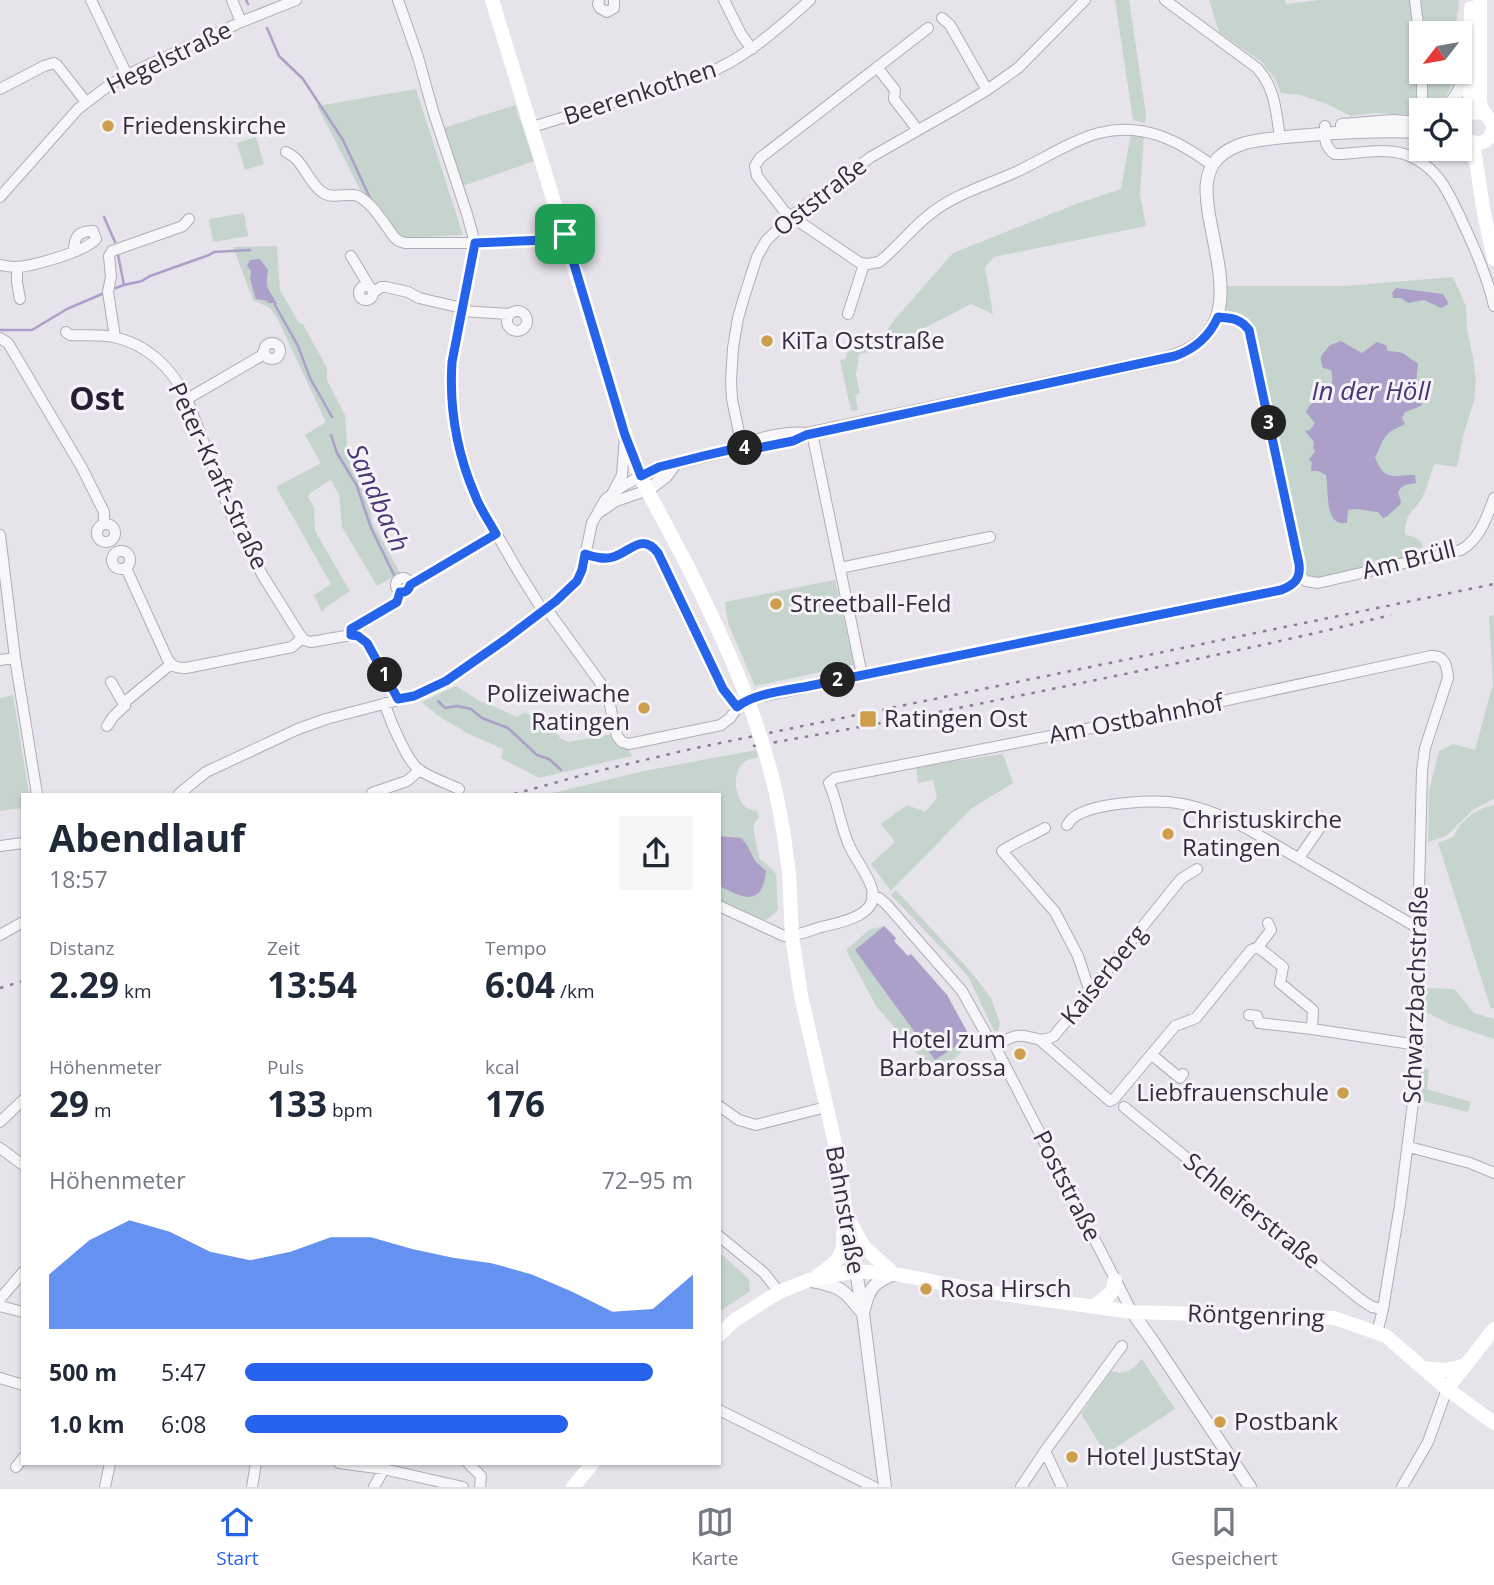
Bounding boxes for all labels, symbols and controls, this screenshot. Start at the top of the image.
street label: Hegelstraße [100,12,236,101]
north arrow [1409,21,1472,84]
map controls [1409,21,1472,161]
street label: Beerenkothen [559,51,720,132]
button: locate [1409,98,1472,161]
place label: Friedenskirche [122,108,286,141]
marker: Friedenskirche [100,118,116,134]
street label: Oststraße [765,149,873,243]
pin [535,204,595,264]
icon: arrive [546,215,584,253]
place label: KiTa Oststraße [781,323,945,356]
marker: KiTa Oststraße [759,333,775,349]
water label: In der Höll [1311,372,1432,408]
district label: Ost [69,376,125,419]
street label: Peter-Kraft-Straße [162,376,277,574]
pin: 3 [1252,406,1286,440]
text: 3 [1263,409,1274,435]
pin: 4 [728,430,762,466]
text: 4 [739,434,750,460]
water label: Sandbach [339,438,419,557]
street label: Am Brüll [1358,531,1459,586]
place label: Streetball-Feld [790,586,952,619]
marker: Streetball-Feld [768,596,784,612]
pin: 1 [368,658,402,692]
text: 1 [379,661,390,687]
pin: 2 [820,662,856,698]
text: 2 [832,666,843,692]
place label: Polizeiwache Ratingen [487,676,630,737]
street label: Am Ostbahnhof [1046,684,1228,751]
marker: Polizeiwache Ratingen [636,700,652,716]
place label: Ratingen Ost [884,701,1028,734]
marker: Ratingen Ost [858,709,878,729]
place label: Christuskirche Ratingen [1182,802,1342,863]
text: Abendlauf [49,811,245,863]
button: share [619,816,693,890]
marker: Christuskirche Ratingen [1160,826,1176,842]
text: 18:57 [49,863,108,895]
street label: Schwarzbachstraße [1394,885,1435,1105]
street label: Kaiserberg [1052,917,1153,1031]
text: Distanz [49,935,115,961]
text: Zeit [267,935,300,961]
text: Tempo [485,935,547,961]
text: 2.29 [49,961,119,1008]
text: 13:54 [267,961,357,1008]
text: 6:04 [485,961,555,1008]
text: km [119,978,152,1004]
text: /km [555,978,595,1004]
place label: Hotel zum Barbarossa [879,1022,1006,1083]
marker: Hotel zum Barbarossa [1012,1046,1028,1062]
text: Höhenmeter [49,1054,162,1080]
text: Puls [267,1054,304,1080]
text: kcal [485,1054,519,1080]
place label: Liebfrauenschule [1136,1075,1329,1108]
text: 29 [49,1080,89,1127]
text: 133 [267,1080,327,1127]
text: 176 [485,1080,545,1127]
marker: Liebfrauenschule [1335,1085,1351,1101]
text: m [89,1097,112,1123]
text: bpm [327,1097,373,1123]
street label: Poststraße [1026,1124,1110,1246]
street label: Bahnstraße [819,1143,874,1277]
street label: Schleiferstraße [1177,1144,1329,1275]
text: Höhenmeter [49,1164,186,1196]
text: 72–95 m [602,1164,693,1196]
place label: Rosa Hirsch [940,1271,1071,1304]
marker: Rosa Hirsch [918,1281,934,1297]
street label: Röntgenring [1187,1296,1325,1333]
text: 500 m [49,1356,117,1388]
text: 5:47 [161,1356,207,1388]
place label: Postbank [1234,1404,1339,1437]
text: 1.0 km [49,1408,125,1440]
text: 6:08 [161,1408,207,1440]
marker: Postbank [1212,1414,1228,1430]
place label: Hotel JustStay [1086,1439,1242,1472]
marker: Hotel JustStay [1064,1449,1080,1465]
tab: Start [216,1503,259,1571]
tab: Karte [691,1503,739,1571]
tab: Gespeichert [1171,1503,1278,1571]

